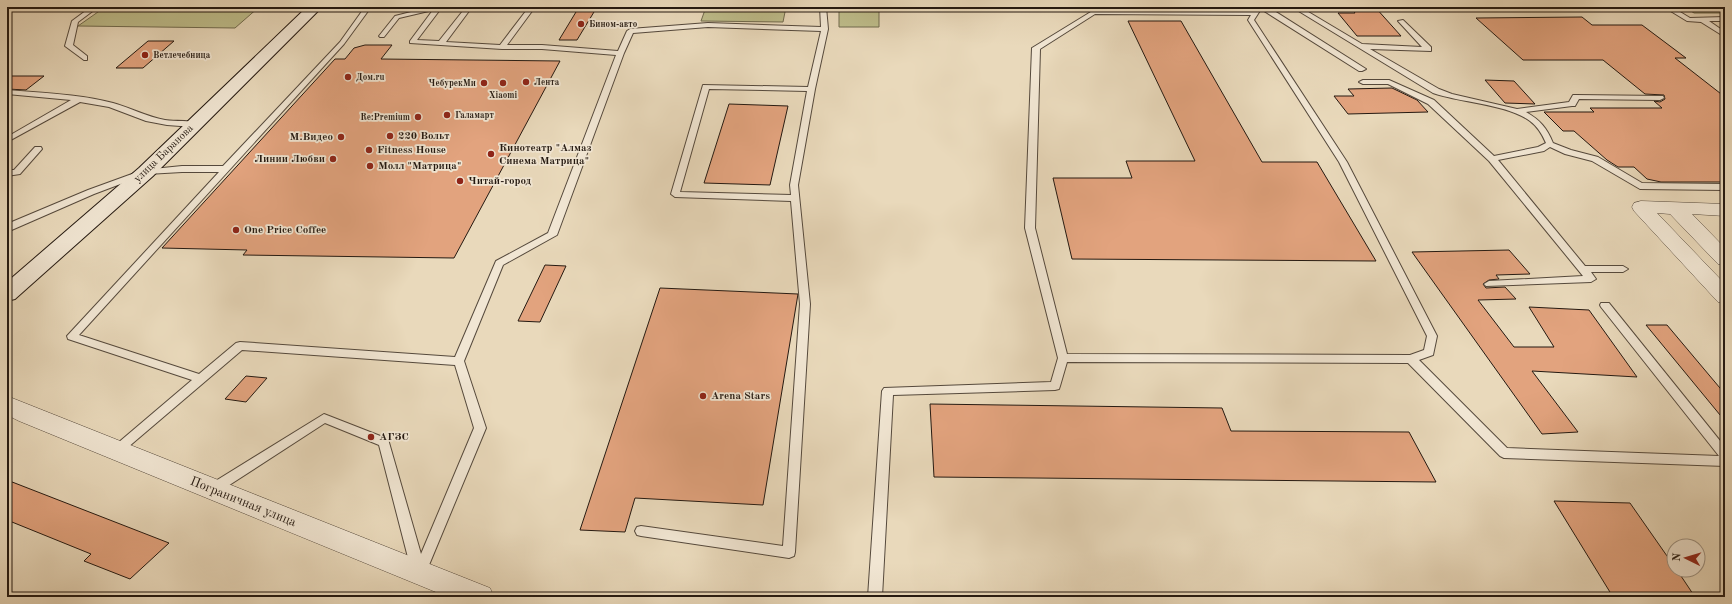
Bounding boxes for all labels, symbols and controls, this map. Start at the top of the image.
marker: Бином-авто [576,19,586,29]
place label: Бином-авто [589,20,638,29]
marker: Ветлечебница [140,50,150,60]
place label: Ветлечебница [153,51,211,60]
marker: Дом.ru [343,72,353,82]
place label: Дом.ru [356,73,384,82]
marker: Лента [521,77,531,87]
marker: ЧебурекМи [479,78,489,88]
marker: Xiaomi [498,78,508,88]
place label: Лента [534,78,560,87]
place label: ЧебурекМи [428,79,476,88]
place label: Xiaomi [489,91,518,100]
marker: Галамарт [442,110,452,120]
place label: Галамарт [455,111,494,120]
marker: Re:Premium [413,112,423,122]
place label: Re:Premium [360,113,410,122]
street label: улица Баранова [132,123,196,185]
marker: 220 Вольт [385,131,395,141]
place label: 220 Вольт [398,131,450,142]
place label: М.Видео [290,132,333,143]
marker: М.Видео [336,132,346,142]
place label: Кинотеатр "Алмаз Синема Матрица" [499,143,592,167]
marker: Fitness House [364,145,374,155]
place label: Fitness House [377,145,446,156]
marker: Кинотеатр "Алмаз Синема Матрица" [486,149,496,159]
place label: Линии Любви [255,154,325,165]
marker: Линии Любви [328,154,338,164]
marker: Молл "Матрица" [365,161,375,171]
place label: Молл "Матрица" [378,161,461,172]
marker: Читай-город [455,176,465,186]
place label: Читай-город [468,176,532,187]
marker: One Price Coffee [231,225,241,235]
place label: One Price Coffee [244,225,326,236]
marker: Arena Stars [698,391,708,401]
place label: Arena Stars [711,391,770,402]
marker: АГЗС [366,432,376,442]
place label: АГЗС [379,432,409,443]
street label: Пограничная улица [188,475,299,529]
north arrow [1666,538,1706,578]
text: N [1672,552,1683,562]

